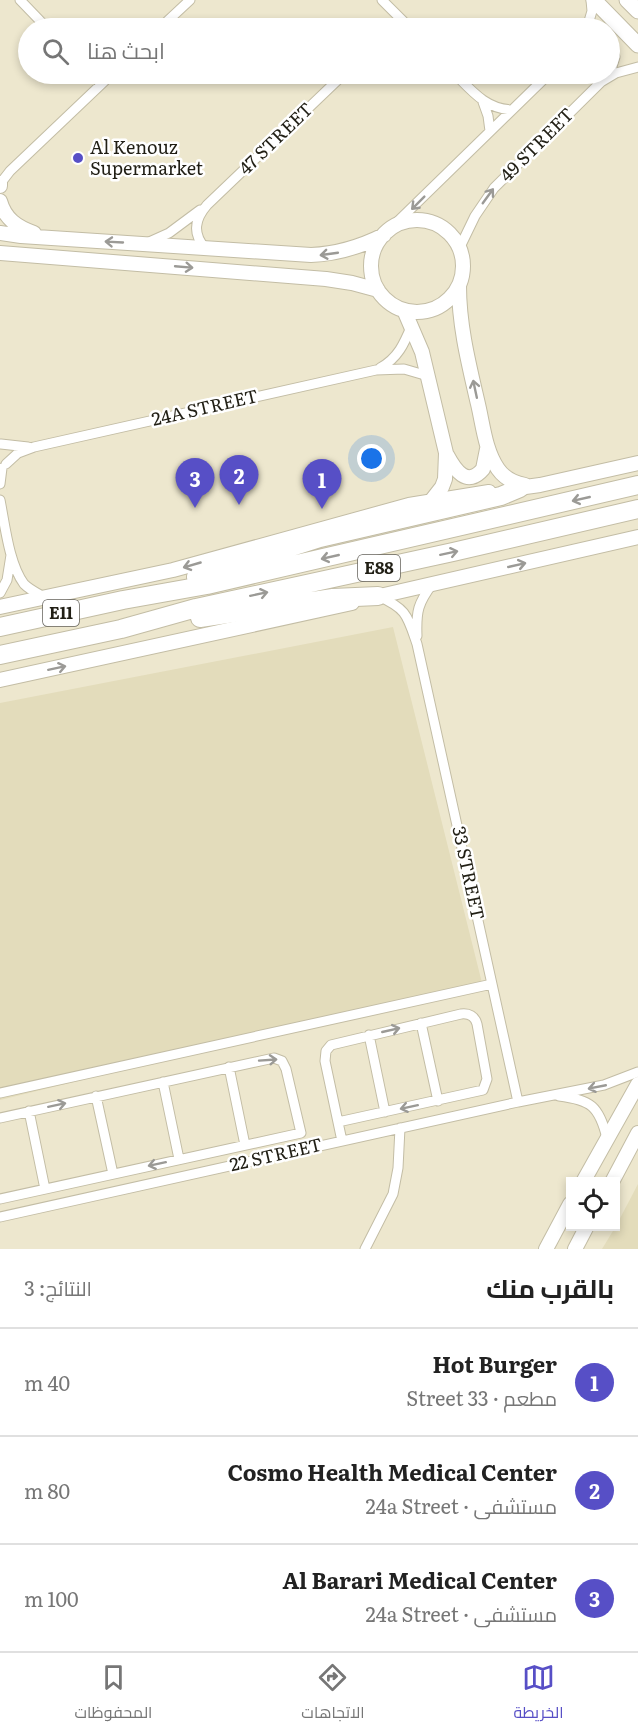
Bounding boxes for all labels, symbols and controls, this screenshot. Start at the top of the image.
search box [18,18,620,84]
text: ابحث هنا [87,33,165,66]
icon: search [39,35,72,68]
street label: 47 STREET [232,95,318,180]
street label: 49 STREET [493,101,579,187]
place label: Al Kenouz Supermarket [90,133,204,181]
marker: Al Kenouz Supermarket [71,151,85,165]
one-way arrow [482,189,494,205]
one-way arrow [410,196,425,210]
one-way arrow [104,236,124,247]
one-way arrow [320,248,339,259]
one-way arrow [173,262,193,273]
one-way arrow [468,380,480,399]
street label: 24A STREET [149,381,260,432]
your location [357,444,386,473]
pin: 2 [220,456,258,505]
pin: 3 [176,458,214,508]
pin: 1 [302,460,342,509]
one-way arrow [572,493,591,505]
one-way arrow [439,547,459,558]
one-way arrow [321,552,340,564]
road number: E88 [358,555,400,581]
one-way arrow [508,558,527,570]
one-way arrow [183,560,202,571]
one-way arrow [248,588,268,599]
road number: E11 [43,600,79,626]
one-way arrow [47,662,66,673]
street label: 33 STREET [446,823,493,922]
one-way arrow [382,1024,401,1036]
one-way arrow [258,1054,277,1065]
one-way arrow [587,1082,607,1093]
one-way arrow [47,1099,66,1110]
one-way arrow [400,1102,419,1113]
street label: 22 STREET [227,1130,325,1177]
one-way arrow [148,1159,167,1171]
map controls [566,1177,620,1231]
button: locate [566,1177,620,1231]
text: بالقرب منك [486,1267,614,1306]
text: النتائج: 3 [24,1272,92,1302]
text: Hot Burger [432,1347,557,1380]
text: 40 m [24,1367,70,1397]
text: 1 [590,1367,599,1397]
text: مطعم · 33 Street [406,1382,557,1412]
text: Cosmo Health Medical Center [227,1455,557,1488]
text: 80 m [24,1475,70,1505]
text: 2 [589,1475,600,1505]
text: مستشفى · 24a Street [366,1490,557,1520]
text: Al Barari Medical Center [282,1563,557,1596]
text: 100 m [24,1583,79,1613]
text: 3 [589,1583,600,1613]
text: مستشفى · 24a Street [366,1598,557,1628]
tab: المحفوظات [74,1661,152,1727]
tab: الاتجاهات [301,1661,365,1727]
tab: الخريطة [514,1661,564,1727]

